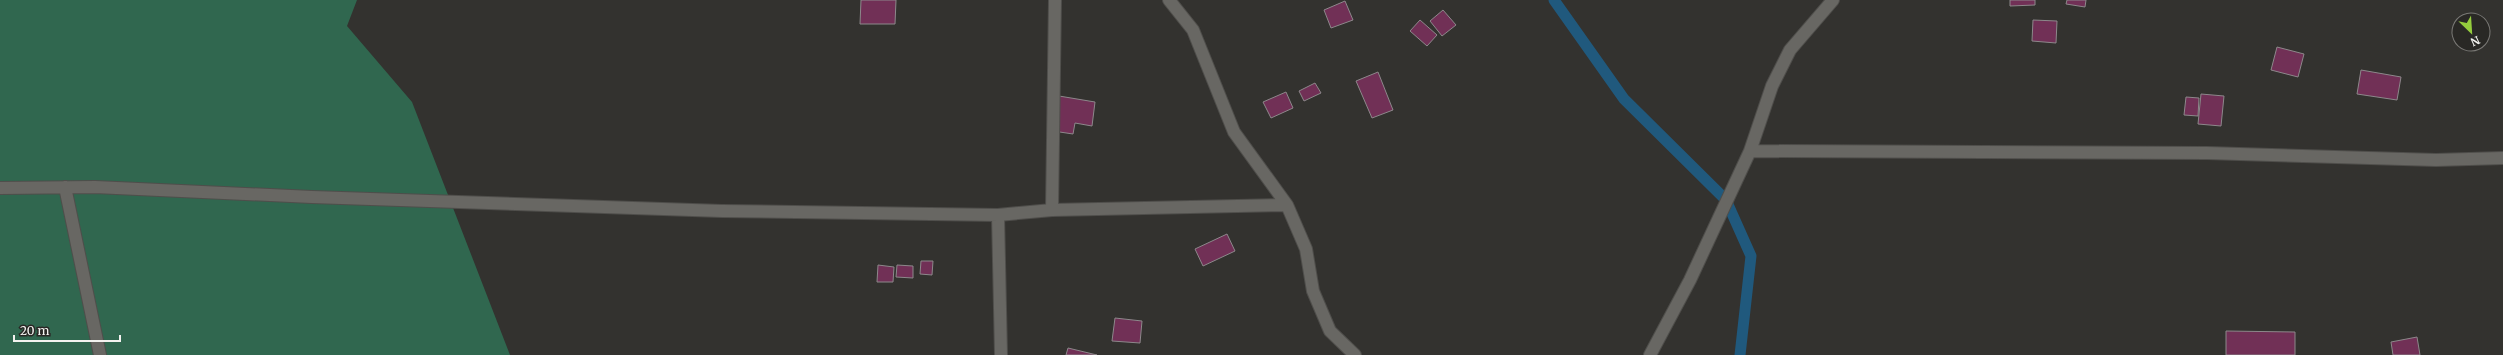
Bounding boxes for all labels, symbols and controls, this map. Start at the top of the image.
north arrow [2451,12,2491,52]
text: N [2468,33,2482,49]
scale bar [14,317,120,343]
text: 20 m [20,323,49,338]

